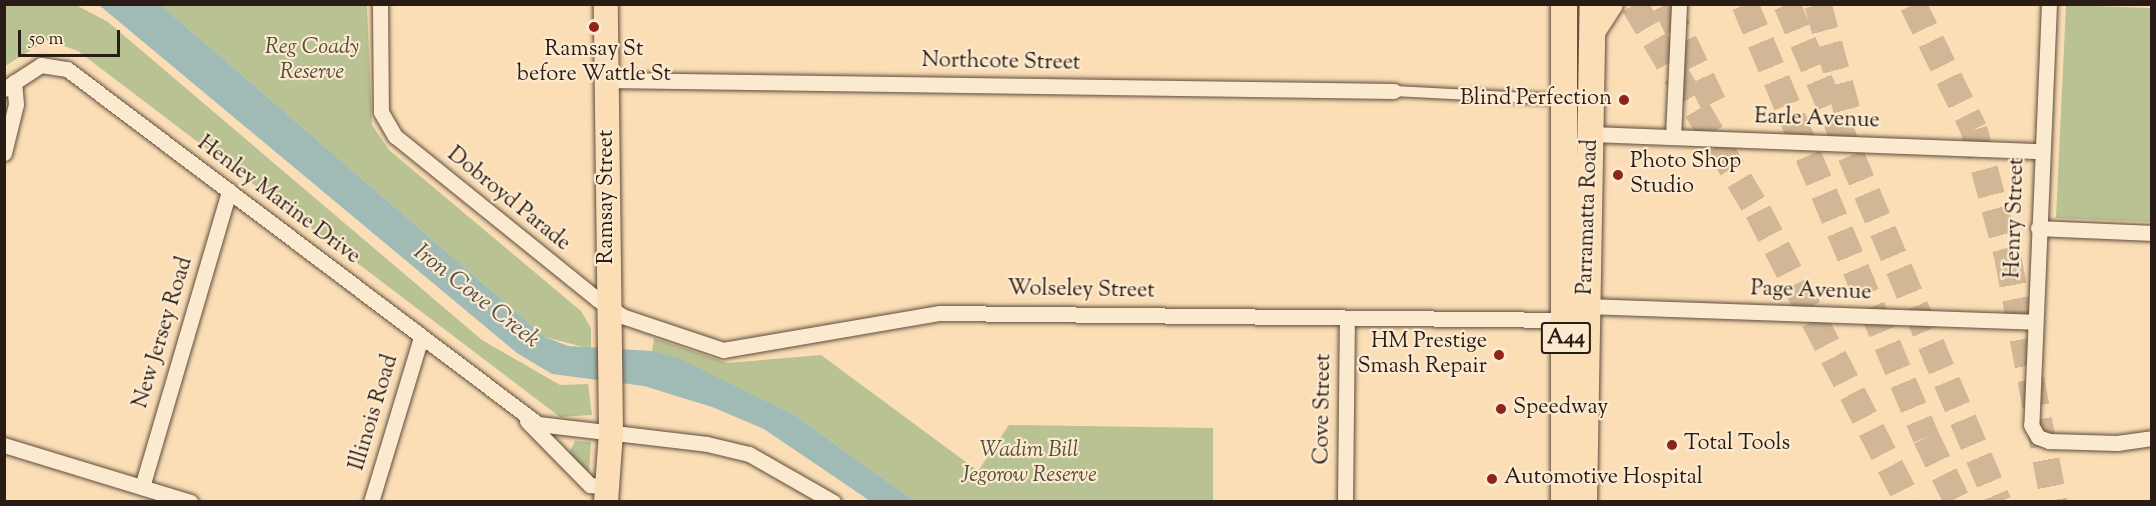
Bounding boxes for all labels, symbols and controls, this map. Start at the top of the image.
scale bar [21,18,123,56]
marker: Ramsay St before Wattle St [587,20,601,34]
text: 50 m [29,27,63,53]
park label: Reg Coady Reserve [265,35,359,86]
place label: Ramsay St before Wattle St [517,37,671,88]
street label: Northcote Street [921,48,1081,78]
place label: Blind Perfection [1460,87,1612,113]
marker: Blind Perfection [1617,93,1631,107]
street label: Earle Avenue [1754,105,1880,135]
street label: Ramsay Street [595,129,621,265]
street label: Henley Marine Drive [191,131,365,271]
street label: Parramatta Road [1573,139,1605,295]
street label: Dobroyd Parade [441,142,575,258]
place label: Photo Shop Studio [1630,149,1741,200]
street label: Henry Street [2001,157,2031,279]
marker: Photo Shop Studio [1611,168,1625,182]
water label: Iron Cove Creek [407,239,545,355]
street label: New Jersey Road [128,254,200,412]
street label: Wolseley Street [1007,277,1155,305]
street label: Page Avenue [1750,277,1872,307]
road number: A44 [1540,320,1592,356]
place label: HM Prestige Smash Repair [1357,329,1487,380]
marker: HM Prestige Smash Repair [1492,348,1506,362]
street label: Illinois Road [345,352,405,474]
street label: Cove Street [1310,353,1338,465]
place label: Speedway [1513,396,1608,422]
marker: Speedway [1494,402,1508,416]
place label: Total Tools [1684,432,1790,458]
park label: Wadim Bill Jegorow Reserve [961,438,1097,490]
marker: Total Tools [1665,438,1679,452]
place label: Automotive Hospital [1504,466,1703,492]
marker: Automotive Hospital [1485,472,1499,486]

